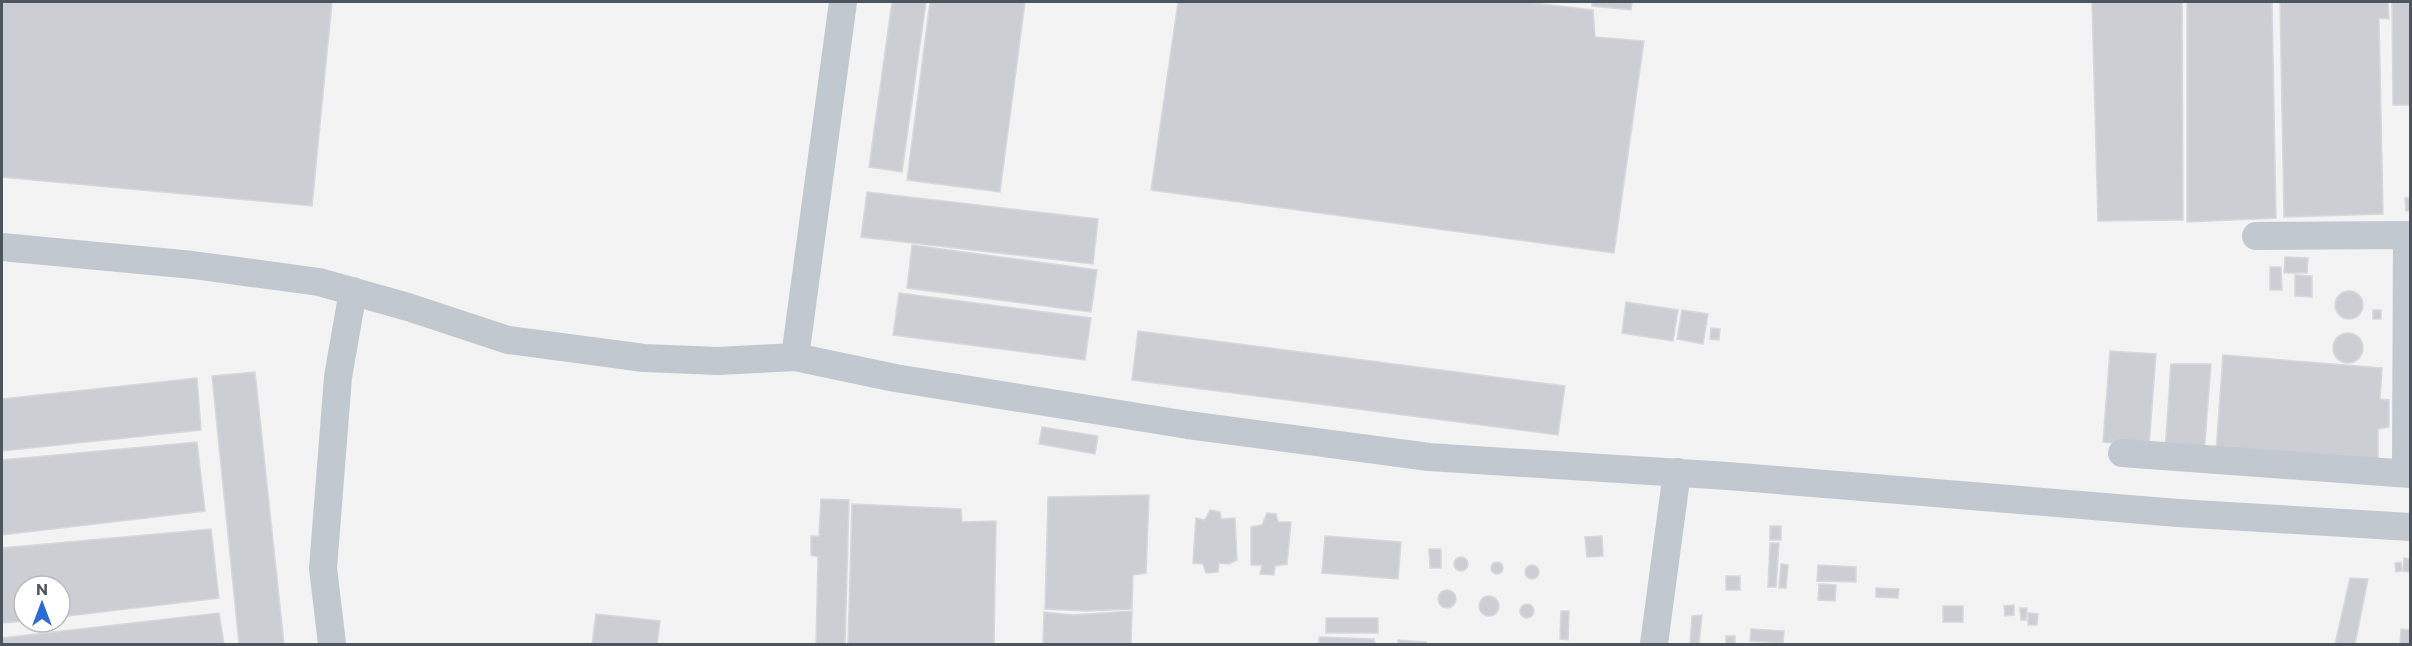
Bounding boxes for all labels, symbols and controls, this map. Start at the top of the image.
north arrow [12,574,72,634]
text: N [36,579,48,598]

